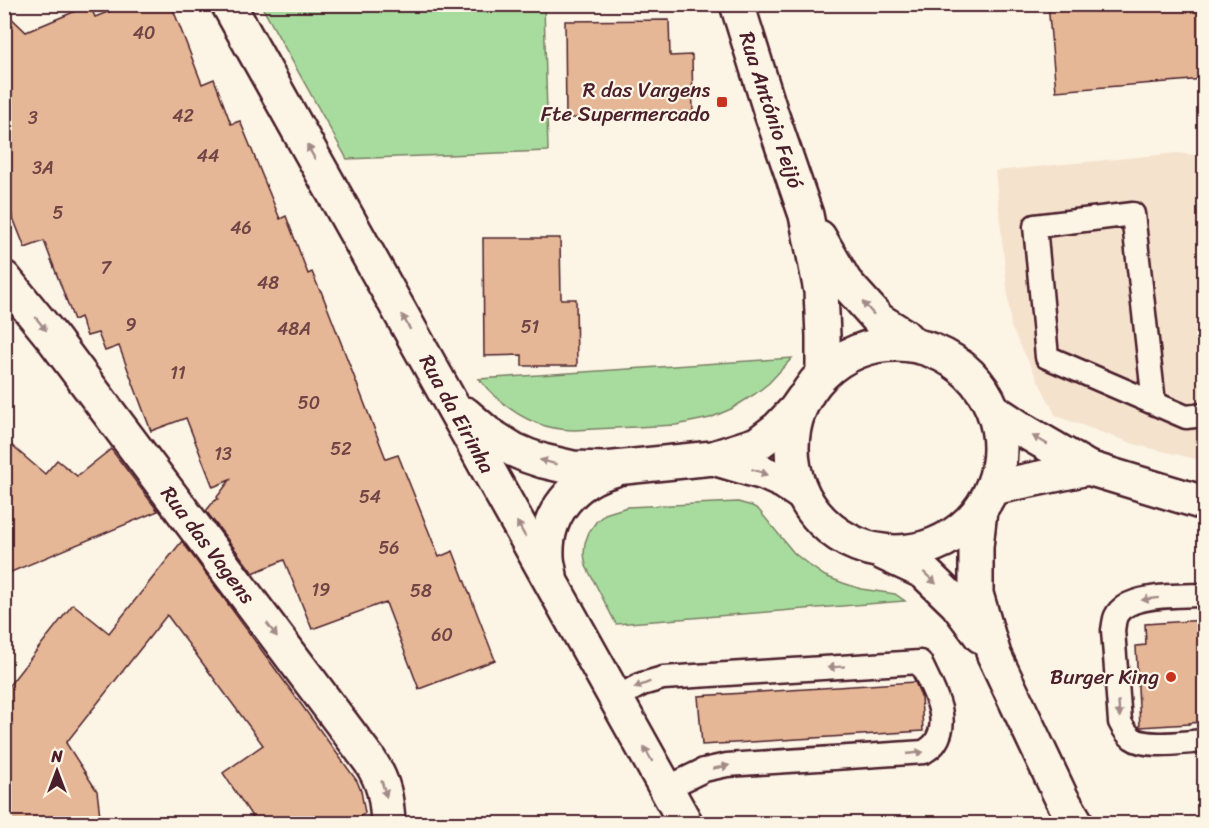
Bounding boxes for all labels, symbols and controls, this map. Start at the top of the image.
house number: 40 [133,17,155,49]
street label: Rua António Feijó [728,27,814,194]
place label: R das Vargens Fte Supermercado [541,71,710,133]
marker: R das Vargens Fte Supermercado [715,95,729,109]
house number: 42 [172,100,194,132]
house number: 3 [28,102,38,134]
house number: 44 [197,140,219,172]
one-way arrow [306,143,316,160]
house number: 3A [32,152,54,184]
house number: 5 [53,197,64,229]
house number: 46 [230,212,252,244]
house number: 7 [101,252,113,284]
house number: 48 [257,267,279,299]
one-way arrow [861,300,875,315]
house number: 9 [125,309,137,341]
house number: 51 [521,311,540,343]
house number: 48A [277,313,311,345]
one-way arrow [401,313,411,330]
one-way arrow [34,316,47,331]
street label: Rua da Eirinha [408,347,506,481]
house number: 11 [170,357,186,389]
house number: 50 [298,387,320,419]
house number: 52 [330,433,352,465]
one-way arrow [1032,435,1049,445]
house number: 13 [214,438,232,470]
one-way arrow [539,457,557,467]
one-way arrow [751,467,769,477]
street label: Rua das Vagens [150,477,266,613]
house number: 54 [359,481,381,513]
one-way arrow [516,521,527,537]
house number: 56 [378,532,400,564]
one-way arrow [922,571,937,584]
house number: 19 [312,574,330,606]
house number: 58 [410,575,432,607]
one-way arrow [1141,594,1160,604]
house number: 60 [431,619,453,651]
one-way arrow [266,622,278,638]
place label: Burger King [1050,658,1159,696]
one-way arrow [826,662,845,672]
marker: Burger King [1164,670,1178,684]
one-way arrow [633,680,651,690]
one-way arrow [1115,700,1124,719]
north arrow [27,741,87,801]
text: N [50,742,63,771]
one-way arrow [642,746,653,762]
one-way arrow [906,748,925,757]
one-way arrow [711,761,730,771]
one-way arrow [380,780,389,798]

